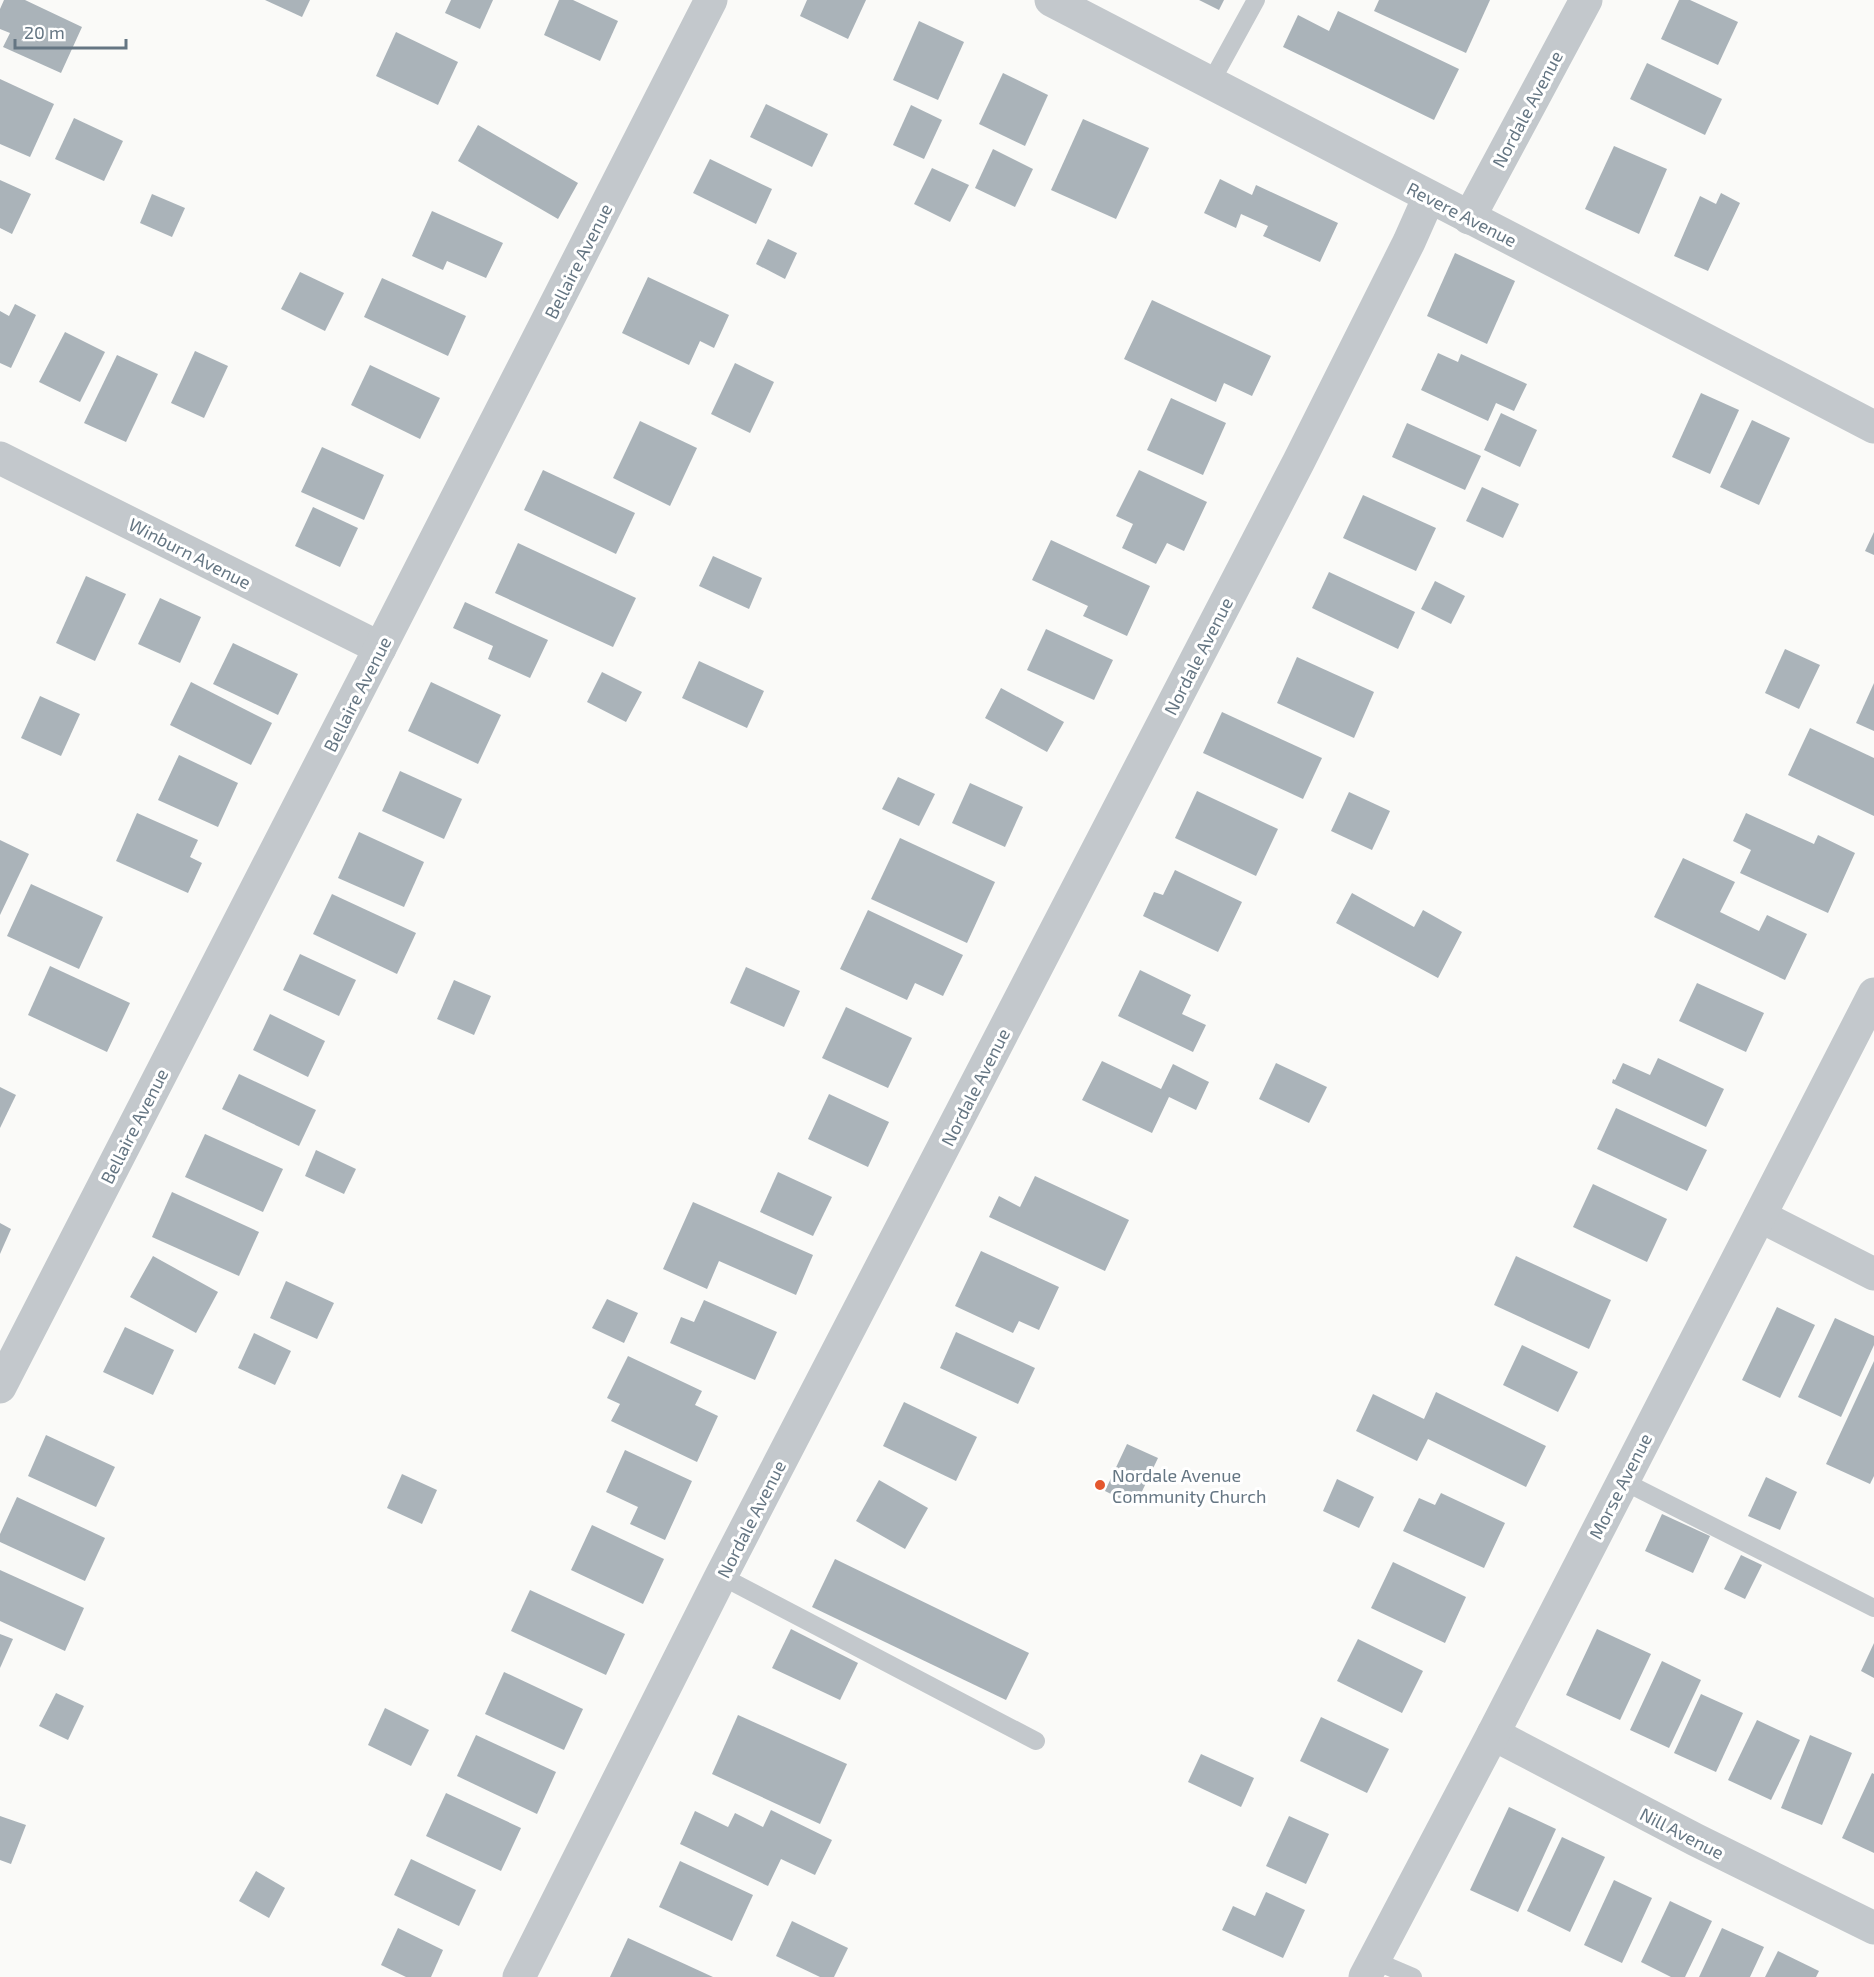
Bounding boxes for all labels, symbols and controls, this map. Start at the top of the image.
scale bar [15,12,126,50]
text: 20 m [24,21,65,43]
street label: Nordale Avenue [1487,47,1567,171]
street label: Revere Avenue [1403,177,1521,251]
street label: Bellaire Avenue [540,200,616,322]
street label: Winburn Avenue [125,513,255,593]
street label: Nordale Avenue [1159,594,1237,718]
street label: Bellaire Avenue [319,633,395,755]
street label: Nordale Avenue [936,1025,1014,1149]
street label: Bellaire Avenue [96,1065,172,1187]
street label: Morse Avenue [1584,1429,1656,1543]
street label: Nordale Avenue [712,1457,790,1581]
place label: Nordale Avenue Community Church [1112,1464,1266,1507]
marker: Nordale Avenue Community Church [1093,1478,1107,1492]
street label: Nill Avenue [1636,1802,1728,1864]

